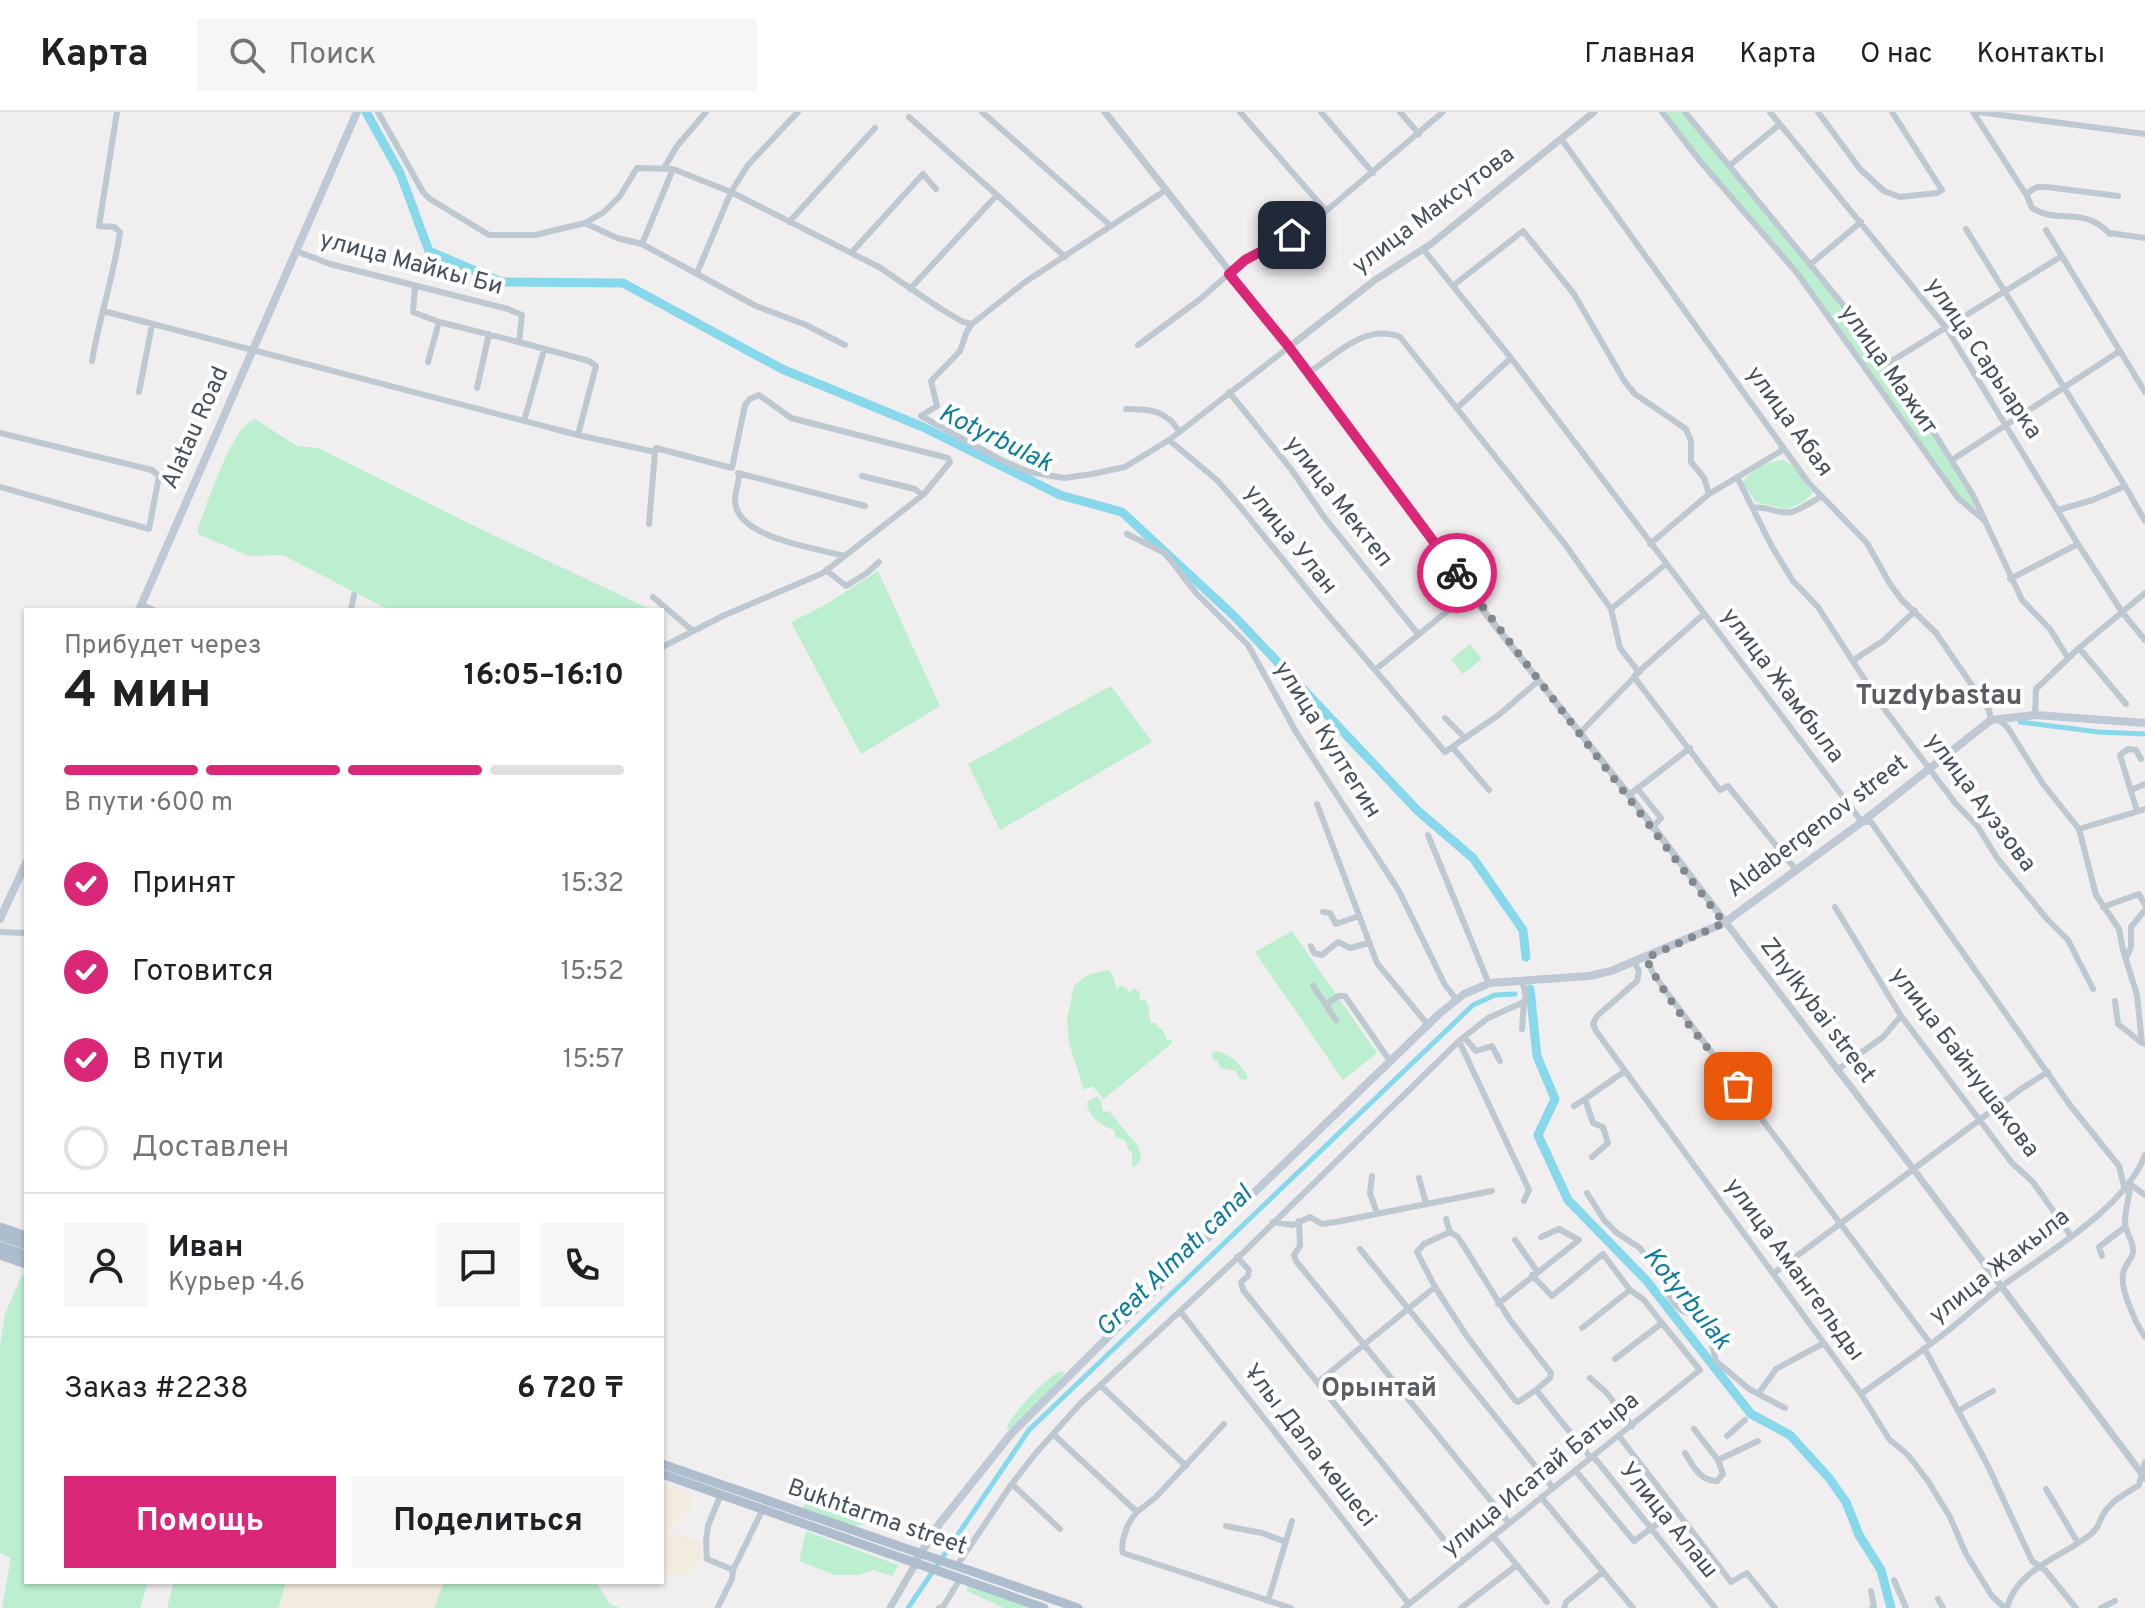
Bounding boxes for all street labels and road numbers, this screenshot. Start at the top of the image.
street label: улица Максутова [1347,140,1521,282]
street label: улица Майкы Би [316,225,506,303]
street label: улица Сарыарка [1918,273,2048,445]
street label: улица Мажит [1832,299,1944,441]
street label: улица Абая [1739,361,1839,483]
street label: Alatau Road [156,362,236,494]
street label: улица Мектеп [1277,430,1399,574]
street label: улица Улан [1237,479,1343,601]
street label: улица Жамбыла [1714,602,1850,770]
street label: улица Култегин [1267,656,1387,824]
street label: улица Ауэзова [1918,728,2042,878]
street label: Aldabergenov street [1722,749,1914,905]
street label: Zhylkybai street [1753,932,1881,1090]
street label: улица Байнушакова [1883,962,2045,1164]
street label: улица Амангельды [1718,1173,1870,1367]
street label: улица Жакыла [1924,1203,2076,1331]
street label: Ұлы Дала көшесі [1236,1358,1382,1534]
street label: улица Исатай Батыра [1436,1386,1646,1564]
street label: Улица Алаш [1612,1457,1724,1585]
street label: Bukhtarma street [783,1473,971,1563]

